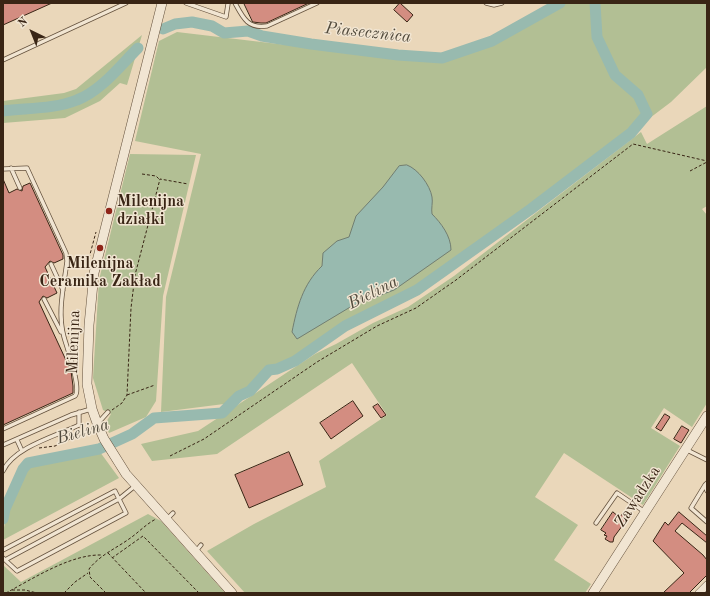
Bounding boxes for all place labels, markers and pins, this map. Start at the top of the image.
place label: Milenijna działki [117,192,184,230]
marker: Milenijna działki [104,206,114,216]
marker: Milenijna Ceramika Zakład [95,243,105,253]
place label: Milenijna Ceramika Zakład [39,254,161,292]

